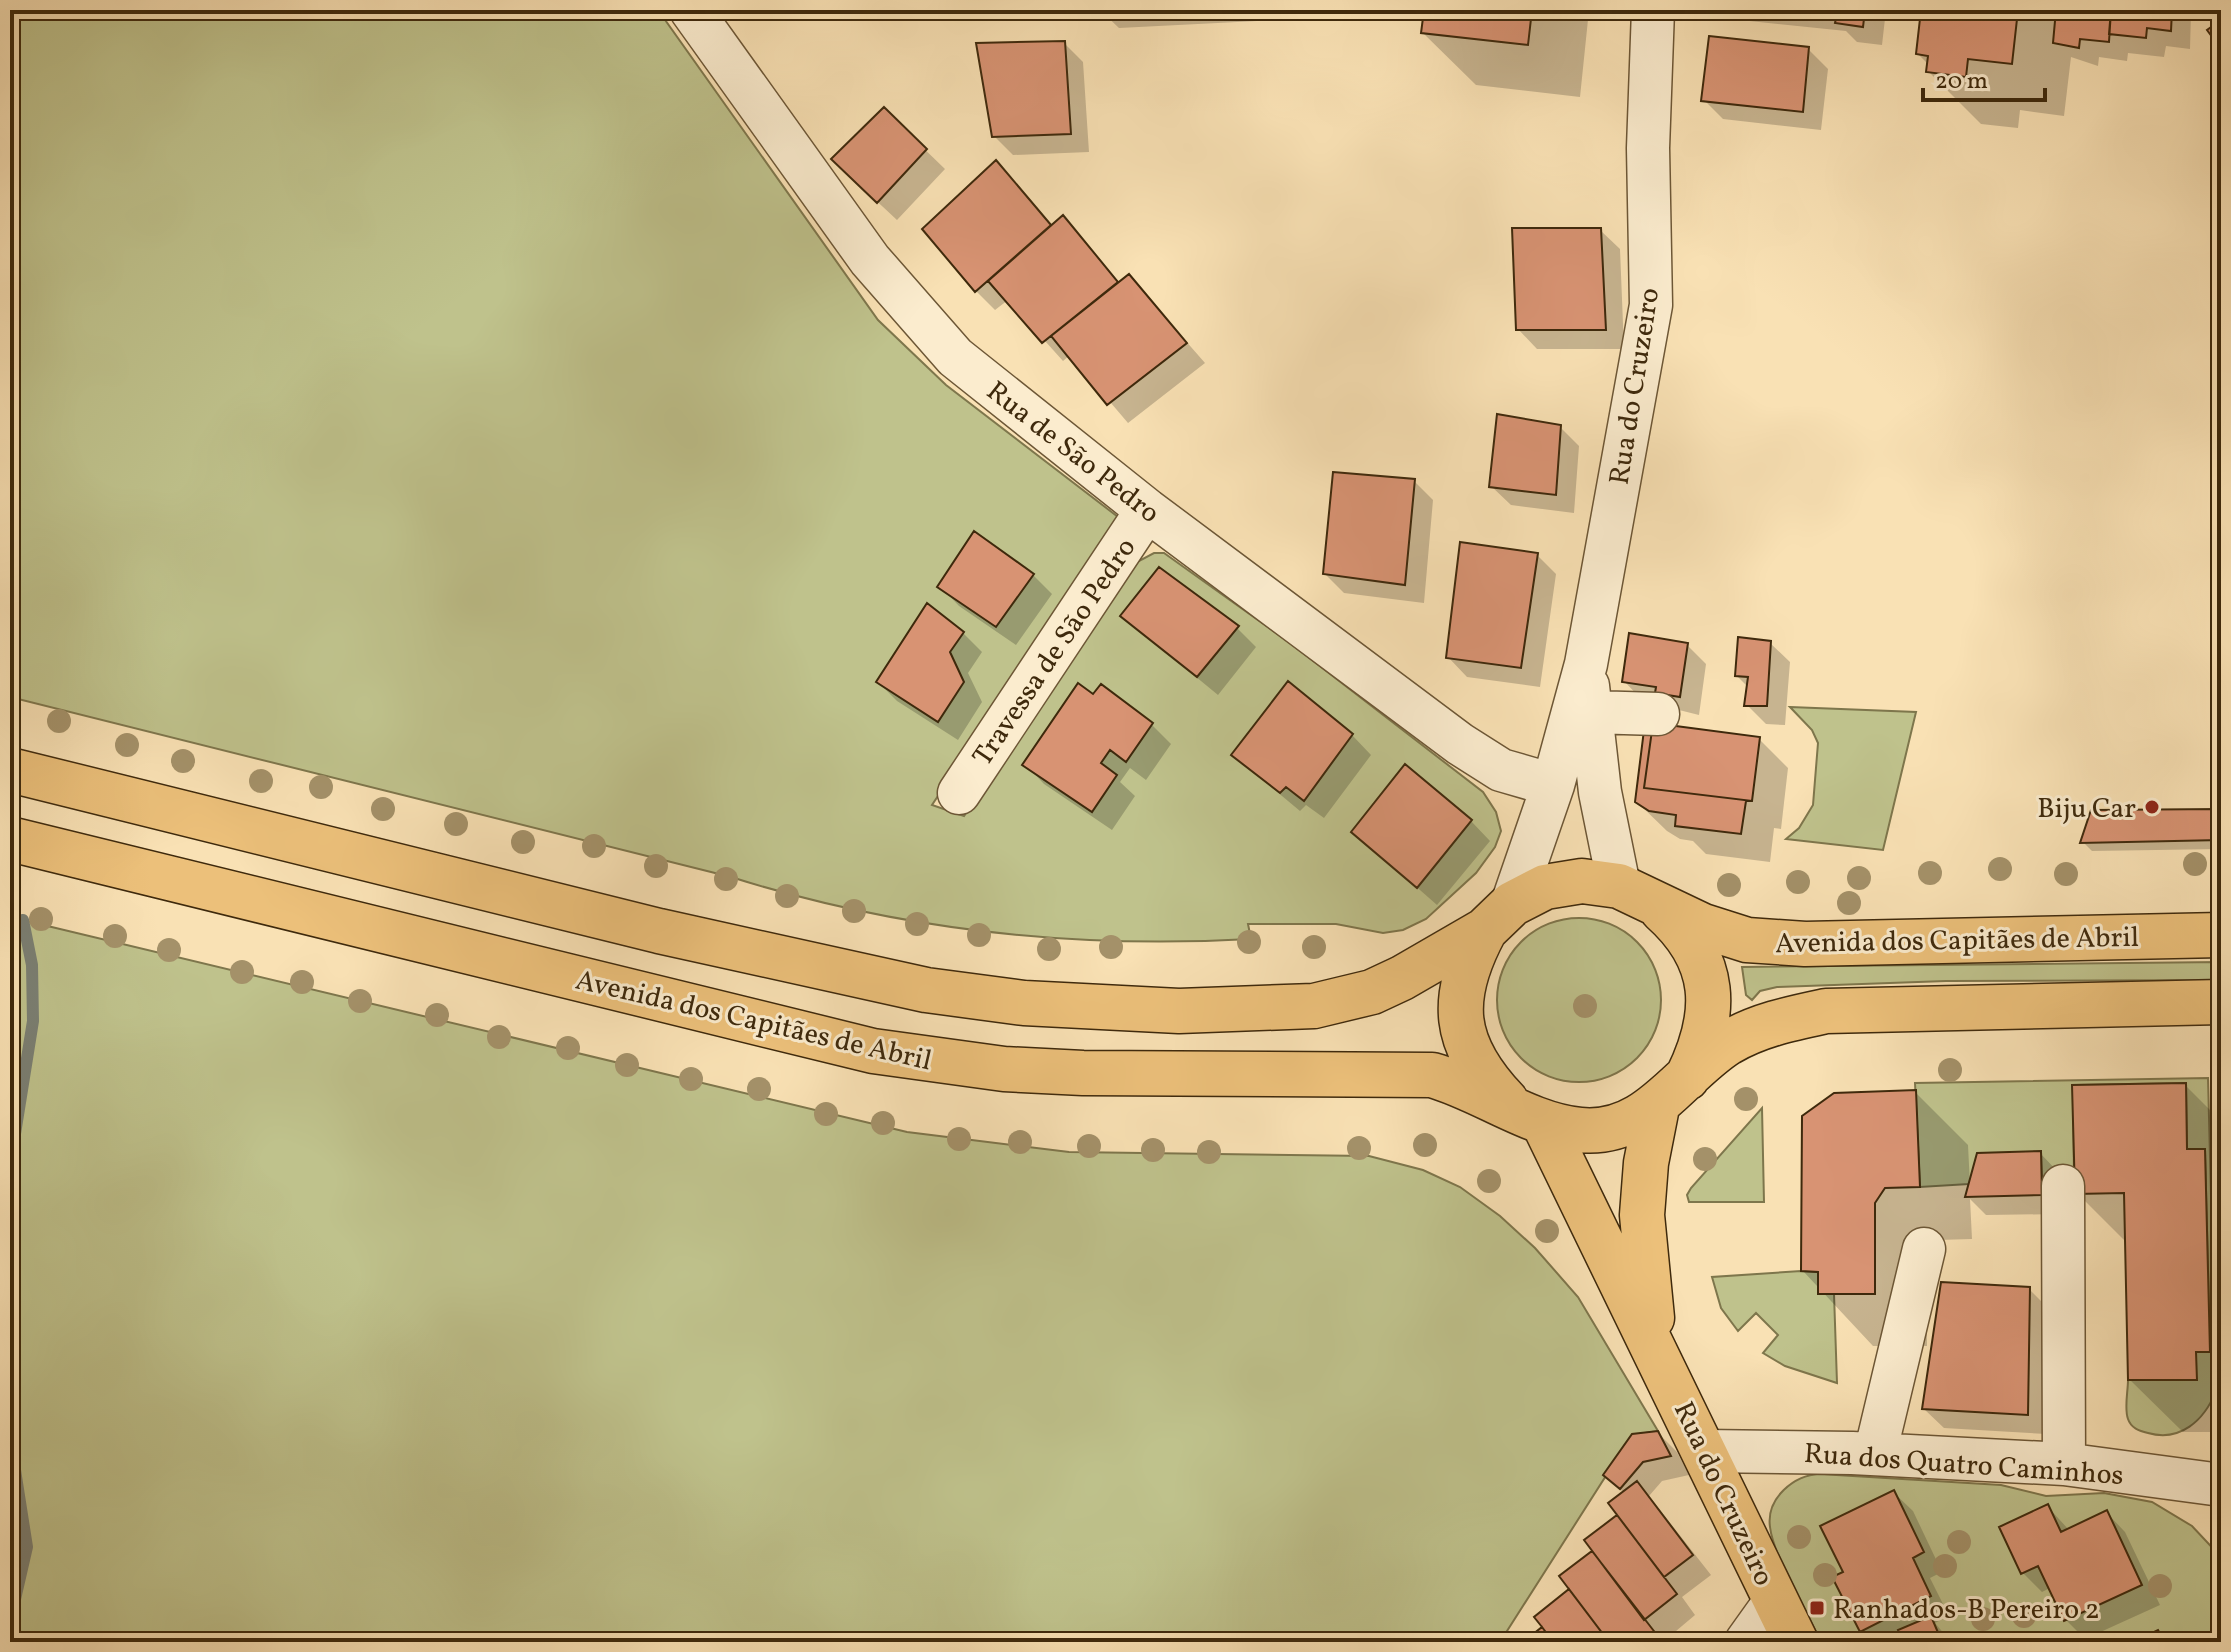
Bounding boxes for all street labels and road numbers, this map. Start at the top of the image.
street label: Rua do Cruzeiro [1601,285,1670,488]
street label: Rua de São Pedro [978,373,1167,533]
street label: Travessa de São Pedro [964,531,1146,774]
street label: Avenida dos Capitães de Abril [1775,919,2139,964]
street label: Avenida dos Capitães de Abril [572,961,935,1081]
street label: Rua do Cruzeiro [1663,1396,1782,1592]
street label: Rua dos Quatro Caminhos [1803,1435,2125,1496]

